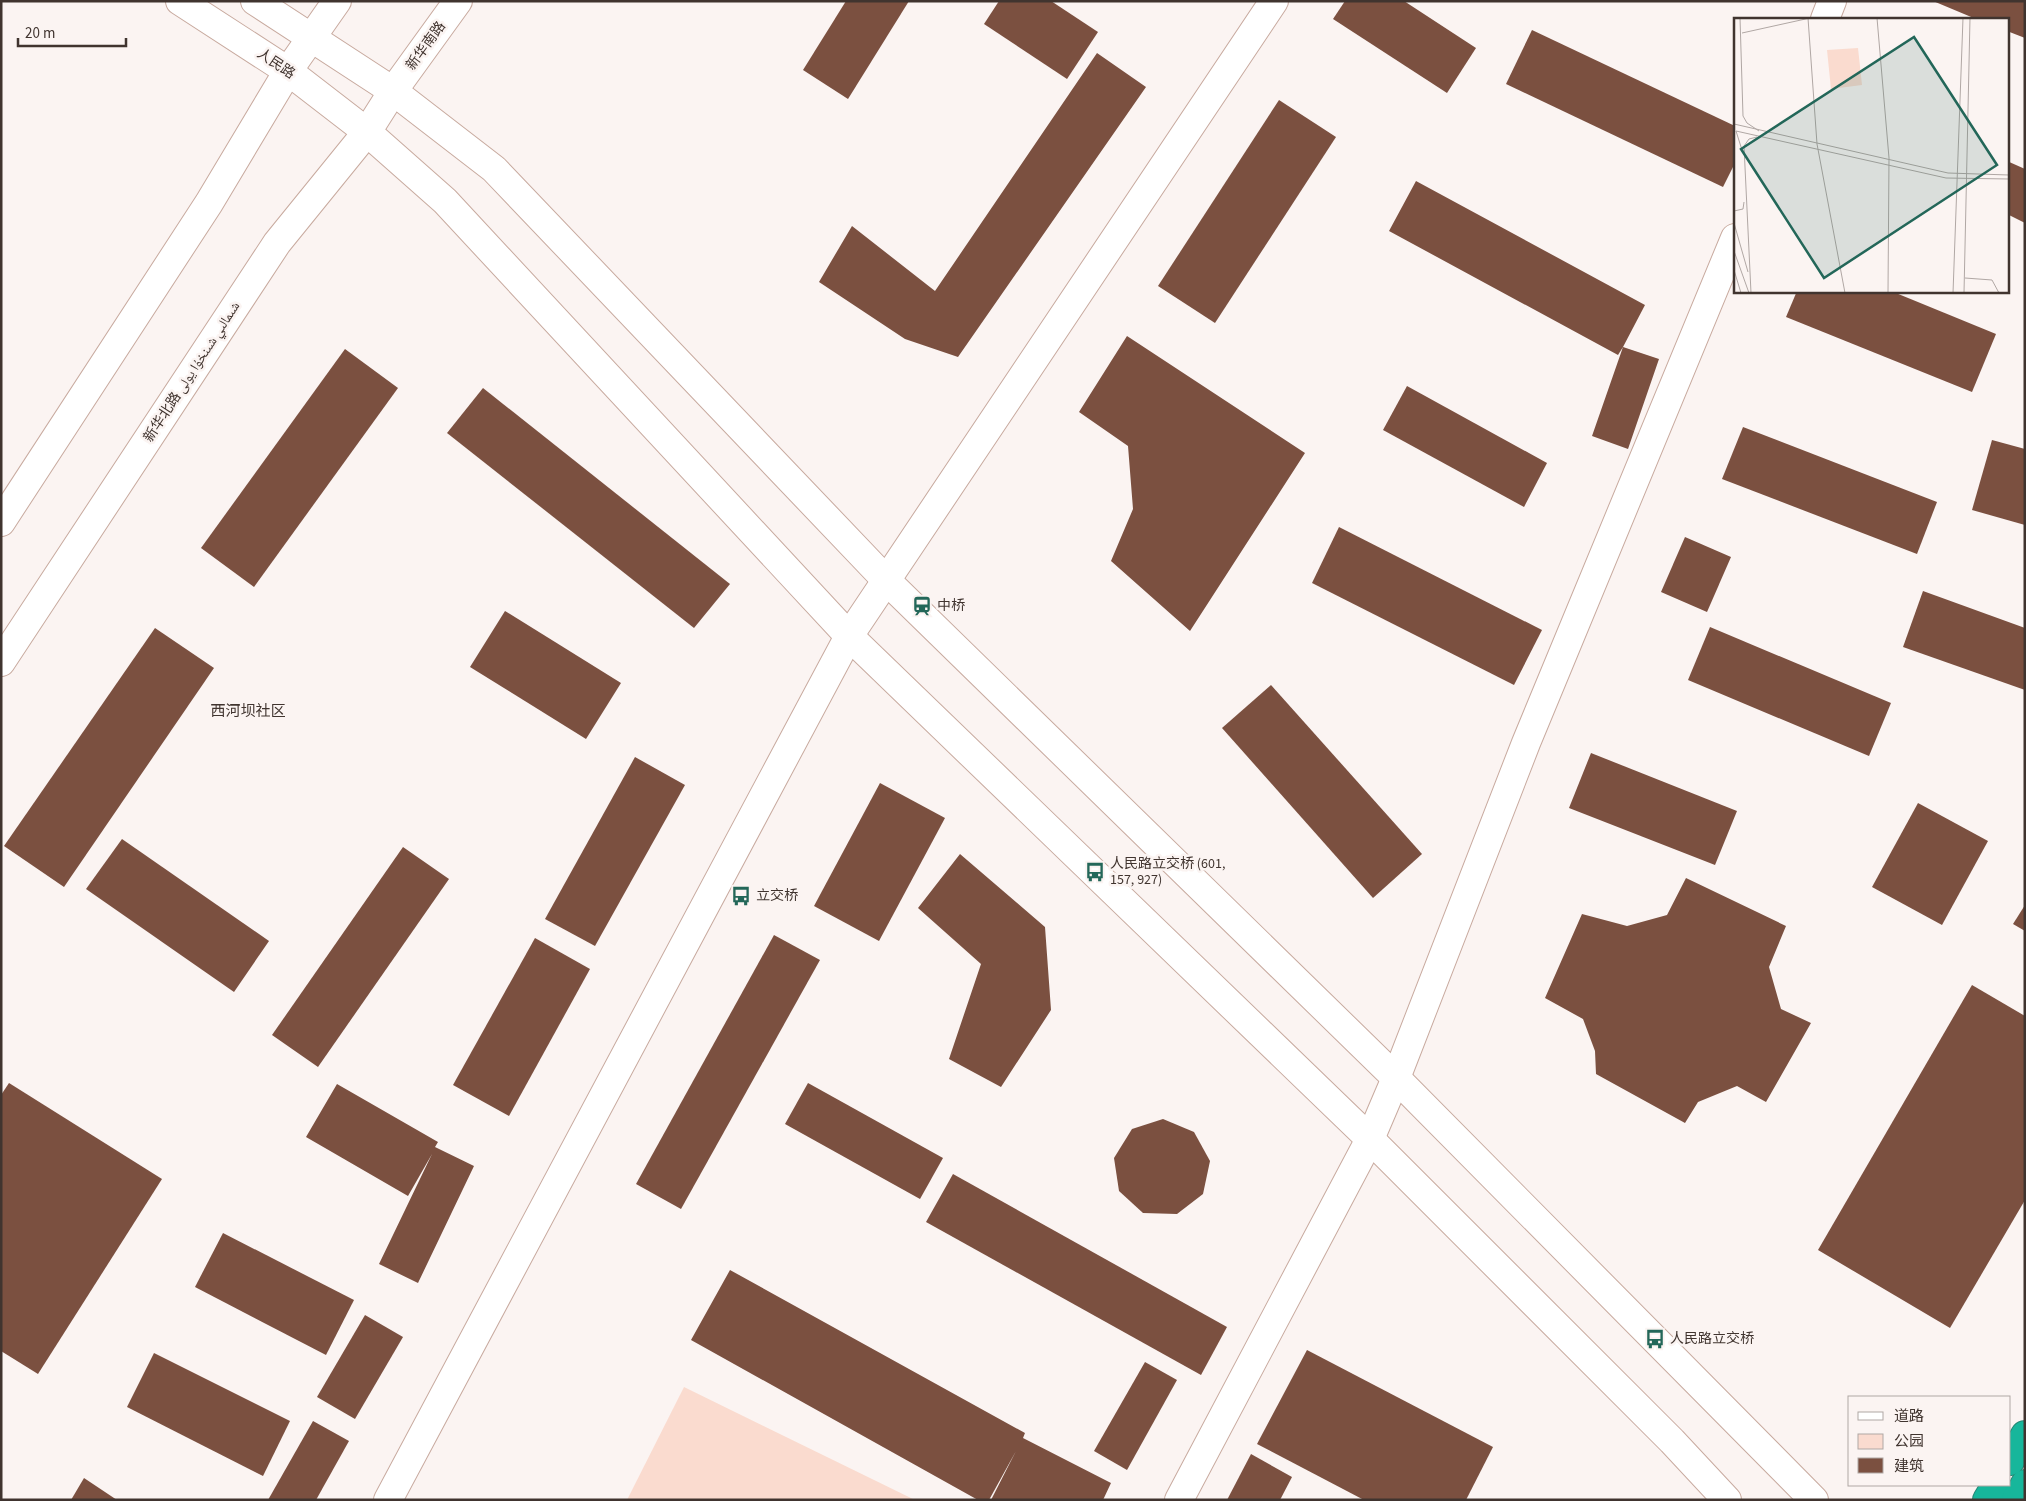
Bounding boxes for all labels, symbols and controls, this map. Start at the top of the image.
scale bar [18,15,125,47]
street label: 新华南路 [401,17,451,75]
inset map [1734,18,2008,292]
text: 20 m [25,23,55,44]
street label: 人民路 [253,44,299,84]
street label: 新华北路 شىمالىي شىنخۇا يولى [139,298,246,447]
station icon: 中桥 [911,595,933,617]
place label: 中桥 [937,596,965,616]
district label: 西河坝社区 [210,701,286,722]
place label: 人民路立交桥 (601, 157, 927) [1110,854,1225,890]
bus stop icon: 人民路立交桥 (601, 157, 927) [1084,861,1106,883]
bus stop icon: 立交桥 [730,885,752,907]
place label: 立交桥 [756,886,798,906]
bus stop icon: 人民路立交桥 [1644,1328,1666,1350]
place label: 人民路立交桥 [1670,1329,1754,1349]
legend [1848,1396,2011,1486]
text: 道路 [1894,1406,1924,1427]
text: 公园 [1894,1431,1924,1452]
text: 建筑 [1894,1456,1924,1477]

